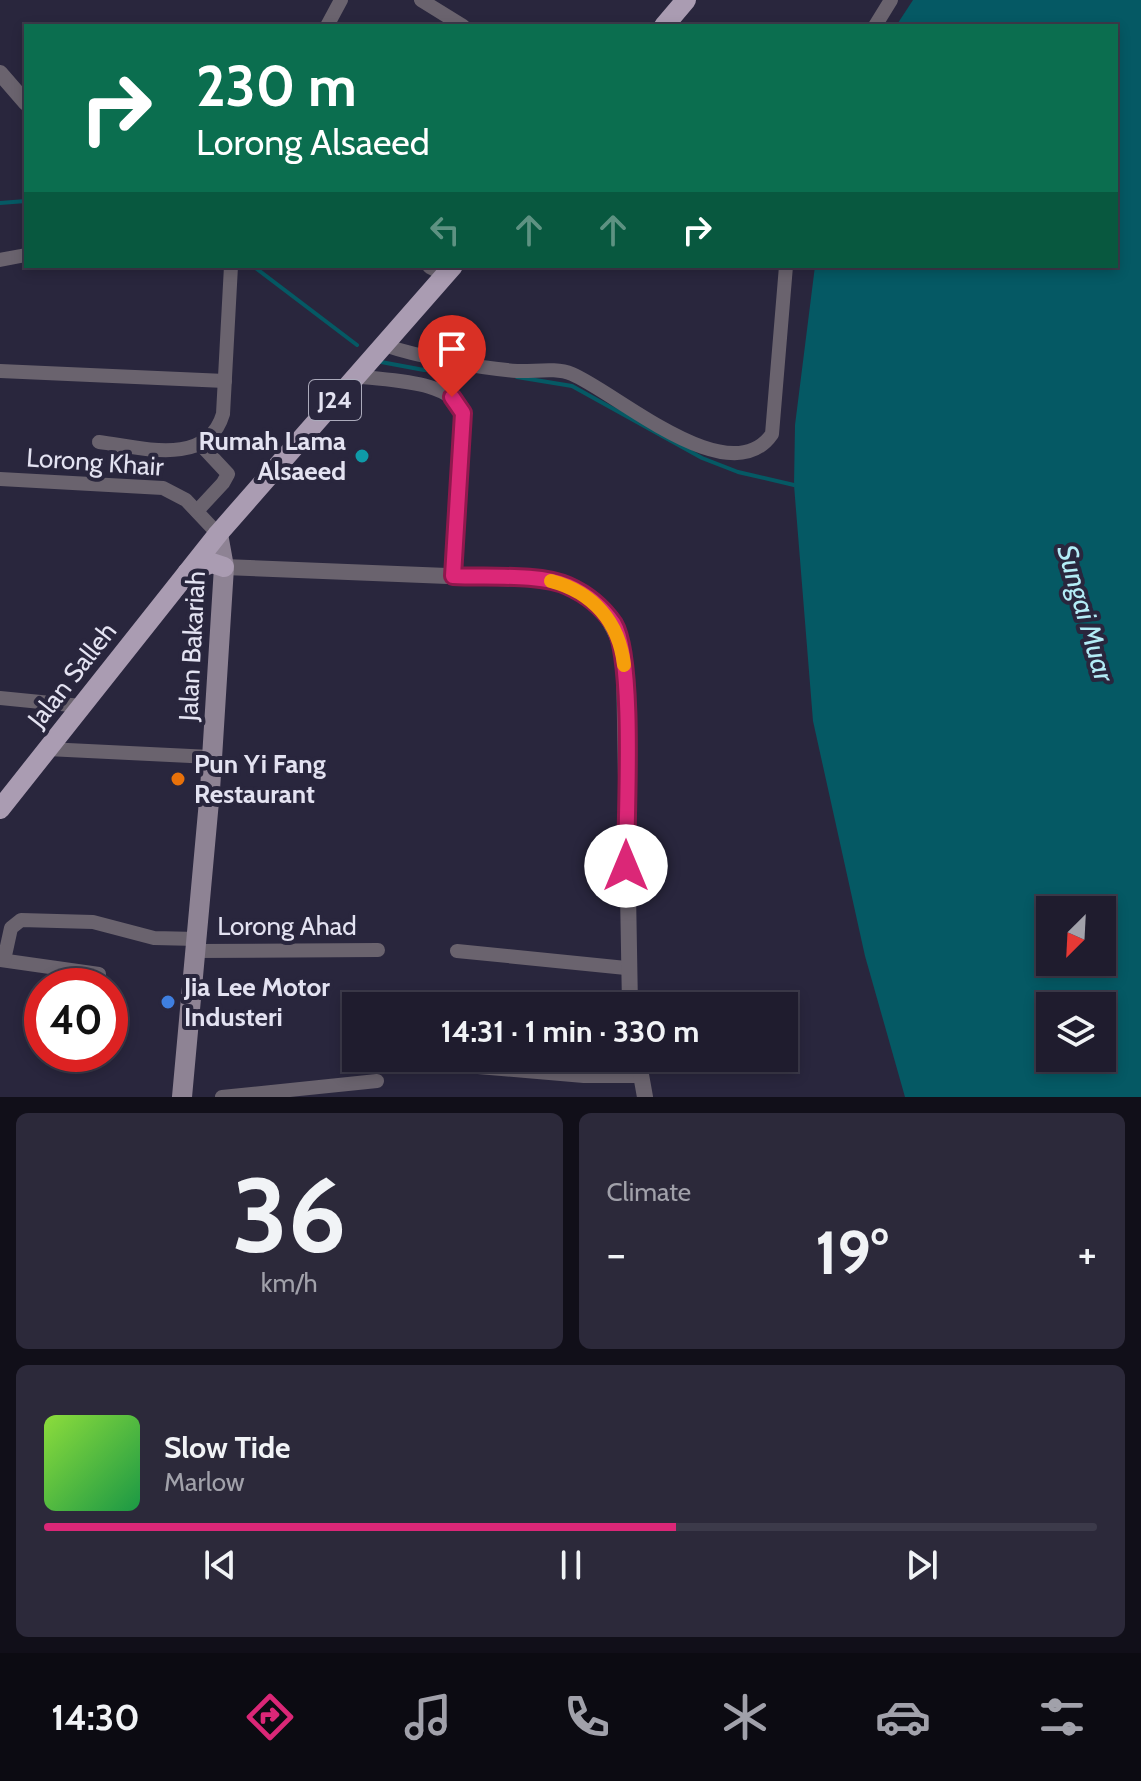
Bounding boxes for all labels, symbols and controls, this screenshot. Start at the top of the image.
text: 230 m [196,52,357,120]
icon: right [64,56,168,160]
text: Lorong Alsaeed [196,120,430,164]
icon: left [423,208,467,252]
icon: ahead [507,208,551,252]
icon: ahead [591,208,635,252]
icon: right [675,208,719,252]
pin [418,315,486,397]
icon: arrive [430,327,474,371]
road number: J24 [309,380,361,420]
place label: Rumah Lama Alsaeed [199,425,346,487]
street label: Lorong Khair [25,441,166,483]
marker: Rumah Lama Alsaeed [353,447,371,465]
water label: Sungai Muar [1050,540,1122,687]
street label: Jalan Bakariah [172,570,212,723]
street label: Jalan Salleh [20,616,123,735]
place label: Pun Yi Fang Restaurant [194,748,326,810]
marker: Pun Yi Fang Restaurant [169,770,187,788]
position arrow [584,824,668,908]
north arrow [1036,896,1116,976]
map controls [1036,896,1116,1072]
street label: Lorong Ahad [217,910,357,942]
speed limit sign: 40 [24,968,128,1072]
place label: Jia Lee Motor Industeri [183,971,330,1033]
button: layers [1036,992,1116,1072]
marker: Jia Lee Motor Industeri [159,993,177,1011]
text: 14:31 · 1 min · 330 m [441,1013,699,1050]
text: 36 [232,1152,347,1278]
text: Climate [607,1176,691,1208]
text: 19° [815,1216,888,1289]
text: − [607,1227,626,1280]
text: + [1078,1227,1097,1280]
text: km/h [261,1267,318,1299]
text: Slow Tide [164,1429,291,1466]
text: Marlow [164,1466,245,1498]
icon: previous [198,1543,242,1587]
icon: pause [549,1543,593,1587]
icon: next [900,1543,944,1587]
icon: directions [242,1689,298,1745]
icon: music [400,1689,456,1745]
icon: phone [559,1689,615,1745]
icon: climate [717,1689,773,1745]
icon: car [875,1689,931,1745]
icon: filters [1034,1689,1090,1745]
text: 14:30 [51,1695,140,1739]

